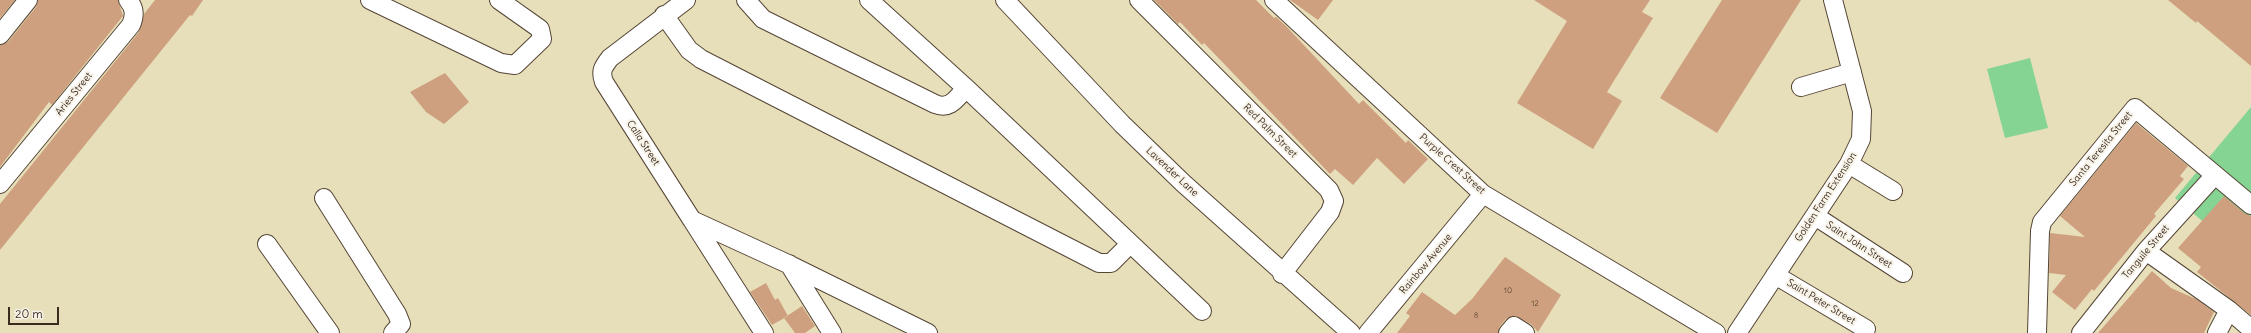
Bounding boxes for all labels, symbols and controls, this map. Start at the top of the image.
street label: Aries Street [53,70,95,118]
street label: Red Palm Street [1241,102,1299,160]
street label: Santa Teresita Street [2067,109,2135,189]
street label: Calla Street [624,118,662,168]
street label: Purple Crest Street [1417,131,1487,197]
street label: Lavender Lane [1143,145,1201,199]
street label: Golden Farm Extension [1793,150,1859,244]
street label: Saint John Street [1824,219,1894,271]
street label: Tanguile Street [2120,223,2172,281]
street label: Rainbow Avenue [1397,231,1455,297]
street label: Saint Peter Street [1785,277,1857,327]
house number: 10 [1504,286,1512,296]
scale bar [10,299,61,325]
house number: 12 [1531,299,1539,309]
text: 20 m [15,306,43,321]
house number: 8 [1474,311,1478,321]

